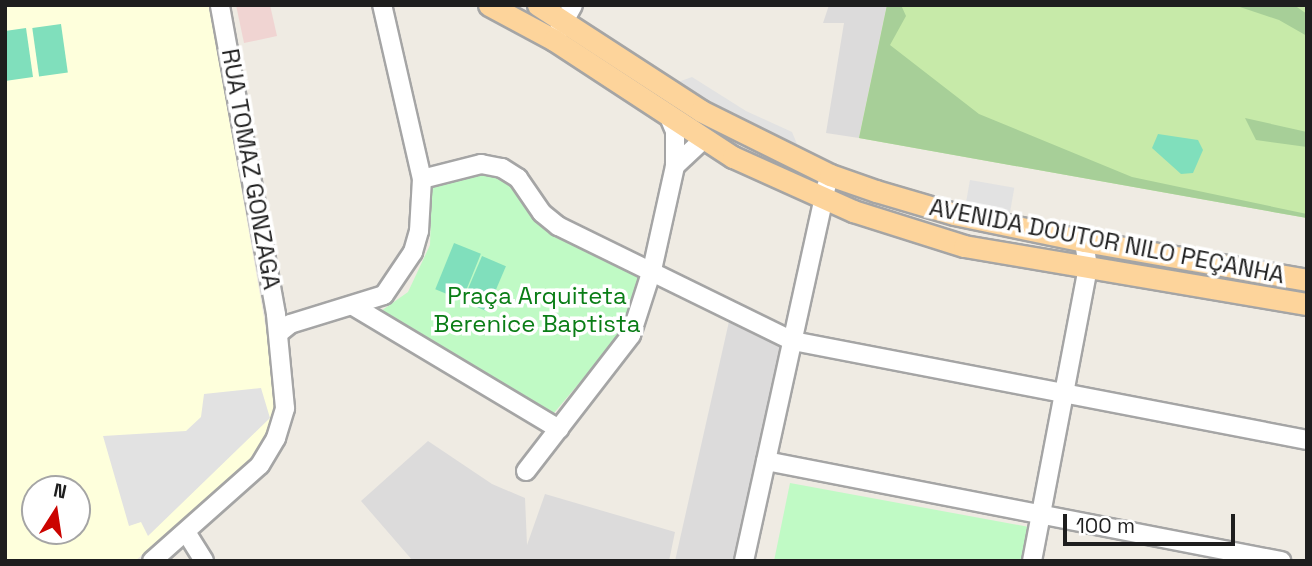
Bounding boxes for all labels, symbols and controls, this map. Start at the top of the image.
street label: RUA TOMAZ GONZAGA [216,46,286,292]
street label: AVENIDA DOUTOR NILO PEÇANHA [927,192,1287,290]
park label: Praça Arquiteta Berenice Baptista [434,282,640,338]
north arrow [21,475,91,545]
text: N [51,477,69,504]
scale bar [1067,500,1238,544]
text: 100 m [1076,512,1135,539]

